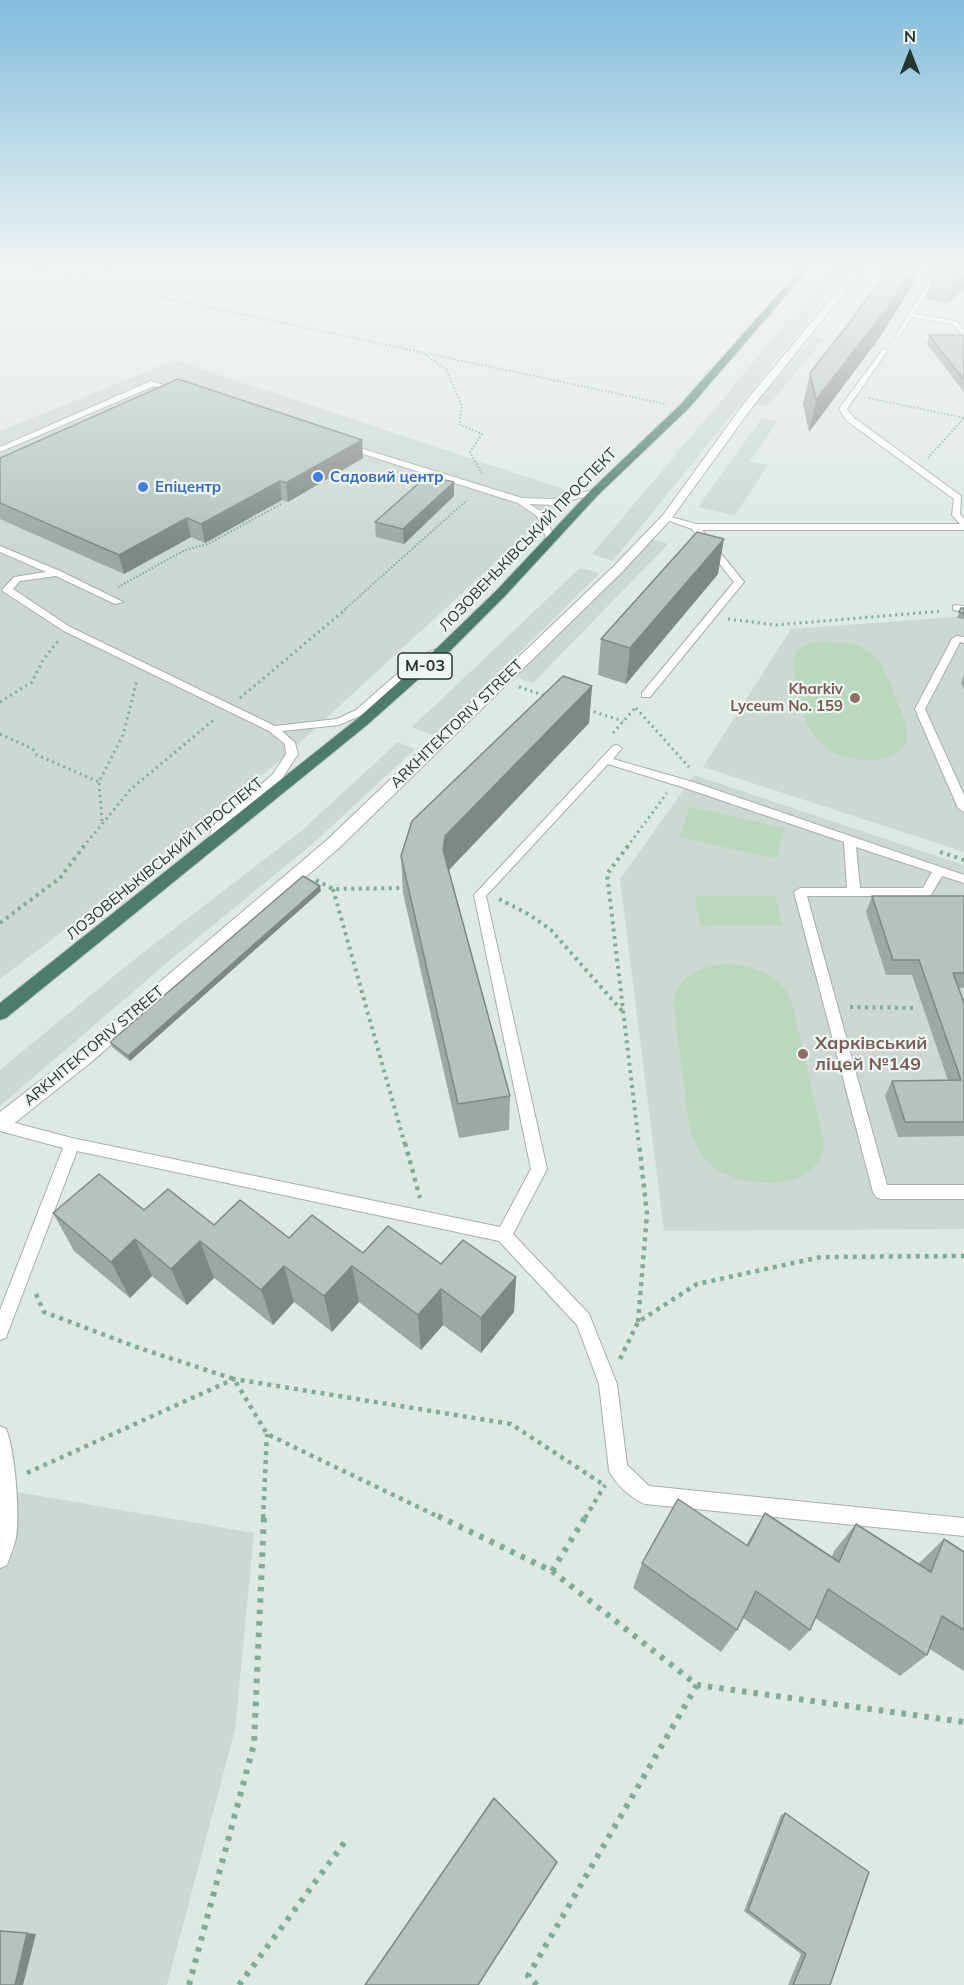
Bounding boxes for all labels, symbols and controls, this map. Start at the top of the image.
north arrow [880,24,940,84]
text: N [904,26,916,46]
street label: ЛОЗОВЕНЬКІВСЬКИЙ ПРОСПЕКТ [435,445,621,635]
place label: Садовий центр [330,468,443,486]
marker: Садовий центр [311,470,325,484]
place label: Епіцентр [155,478,221,496]
marker: Епіцентр [136,480,150,494]
road number: М-03 [398,653,452,679]
street label: ARKHITEKTORIV STREET [387,656,527,792]
place label: Kharkiv Lyceum No. 159 [730,680,843,715]
marker: Kharkiv Lyceum No. 159 [848,691,862,705]
street label: ЛОЗОВЕНЬКІВСЬКИЙ ПРОСПЕКТ [63,774,267,944]
street label: ARKHITEKTORIV STREET [20,982,168,1110]
place label: Харківський ліцей №149 [815,1033,927,1076]
marker: Харківський ліцей №149 [796,1047,810,1061]

